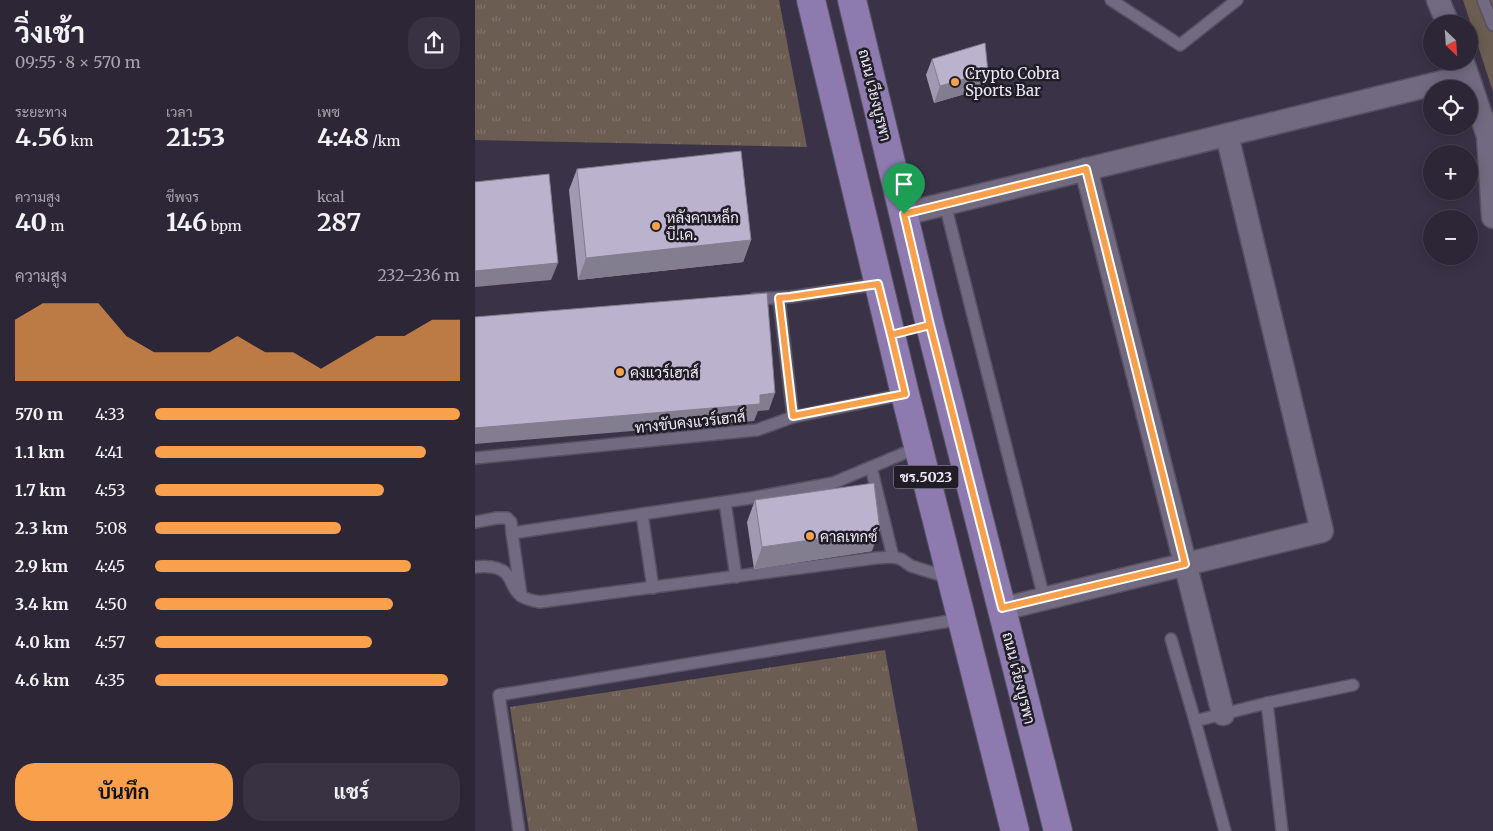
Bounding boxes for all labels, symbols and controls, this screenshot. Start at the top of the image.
text: วิ่งเช้า [15,15,85,51]
north arrow [1423,15,1477,70]
map controls [1423,15,1478,265]
button: share [408,17,460,69]
street label: ถนน เวียงบูรพา [853,47,896,143]
text: 09:55 · 8 × 570 m [15,52,141,72]
place label: Crypto Cobra Sports Bar [965,64,1060,100]
marker: Crypto Cobra Sports Bar [949,76,961,88]
button: locate [1423,80,1478,135]
text: ระยะทาง [15,103,67,121]
text: เวลา [166,103,192,121]
text: เพซ [317,103,340,121]
text: 4.56 [15,121,67,153]
text: 21:53 [166,121,225,153]
text: 4:48 [317,121,369,153]
text: km [67,132,93,150]
text: /km [369,132,400,150]
button: + [1423,145,1478,200]
pin [883,163,925,214]
icon: arrive [890,170,918,198]
text: ความสูง [15,188,60,206]
text: ชีพจร [166,188,199,206]
text: kcal [317,188,345,206]
text: 40 [15,206,47,238]
text: 146 [166,206,207,238]
text: 287 [317,206,361,238]
place label: หลังคาเหล็ก บี.เค. [666,207,739,244]
button: − [1423,210,1478,265]
text: m [47,217,64,235]
text: bpm [207,217,242,235]
marker: หลังคาเหล็ก บี.เค. [650,220,662,232]
text: 232–236 m [377,265,460,285]
text: ความสูง [15,266,67,286]
place label: คงแวร์เฮาส์ [630,363,699,382]
marker: คงแวร์เฮาส์ [614,366,626,378]
text: 570 m [15,404,63,424]
text: 4:33 [95,404,125,424]
street label: ทางขับคงแวร์เฮาส์ [634,407,746,437]
text: 1.1 km [15,442,65,462]
text: 4:41 [95,442,123,462]
road number: ชร.5023 [893,466,959,488]
text: 1.7 km [15,480,66,500]
text: 4:53 [95,480,125,500]
text: 2.3 km [15,518,68,538]
text: 5:08 [95,518,127,538]
place label: คาลเทกซ์ [820,527,877,546]
marker: คาลเทกซ์ [804,530,816,542]
text: 2.9 km [15,556,68,576]
text: 4:45 [95,556,125,576]
text: 3.4 km [15,594,69,614]
text: 4:50 [95,594,127,614]
street label: ถนน เวียงบูรพา [997,630,1040,726]
text: 4.0 km [15,632,70,652]
text: 4:57 [95,632,125,652]
text: 4.6 km [15,670,69,690]
text: 4:35 [95,670,125,690]
button: บันทึก [15,763,233,821]
button: แชร์ [243,763,460,821]

